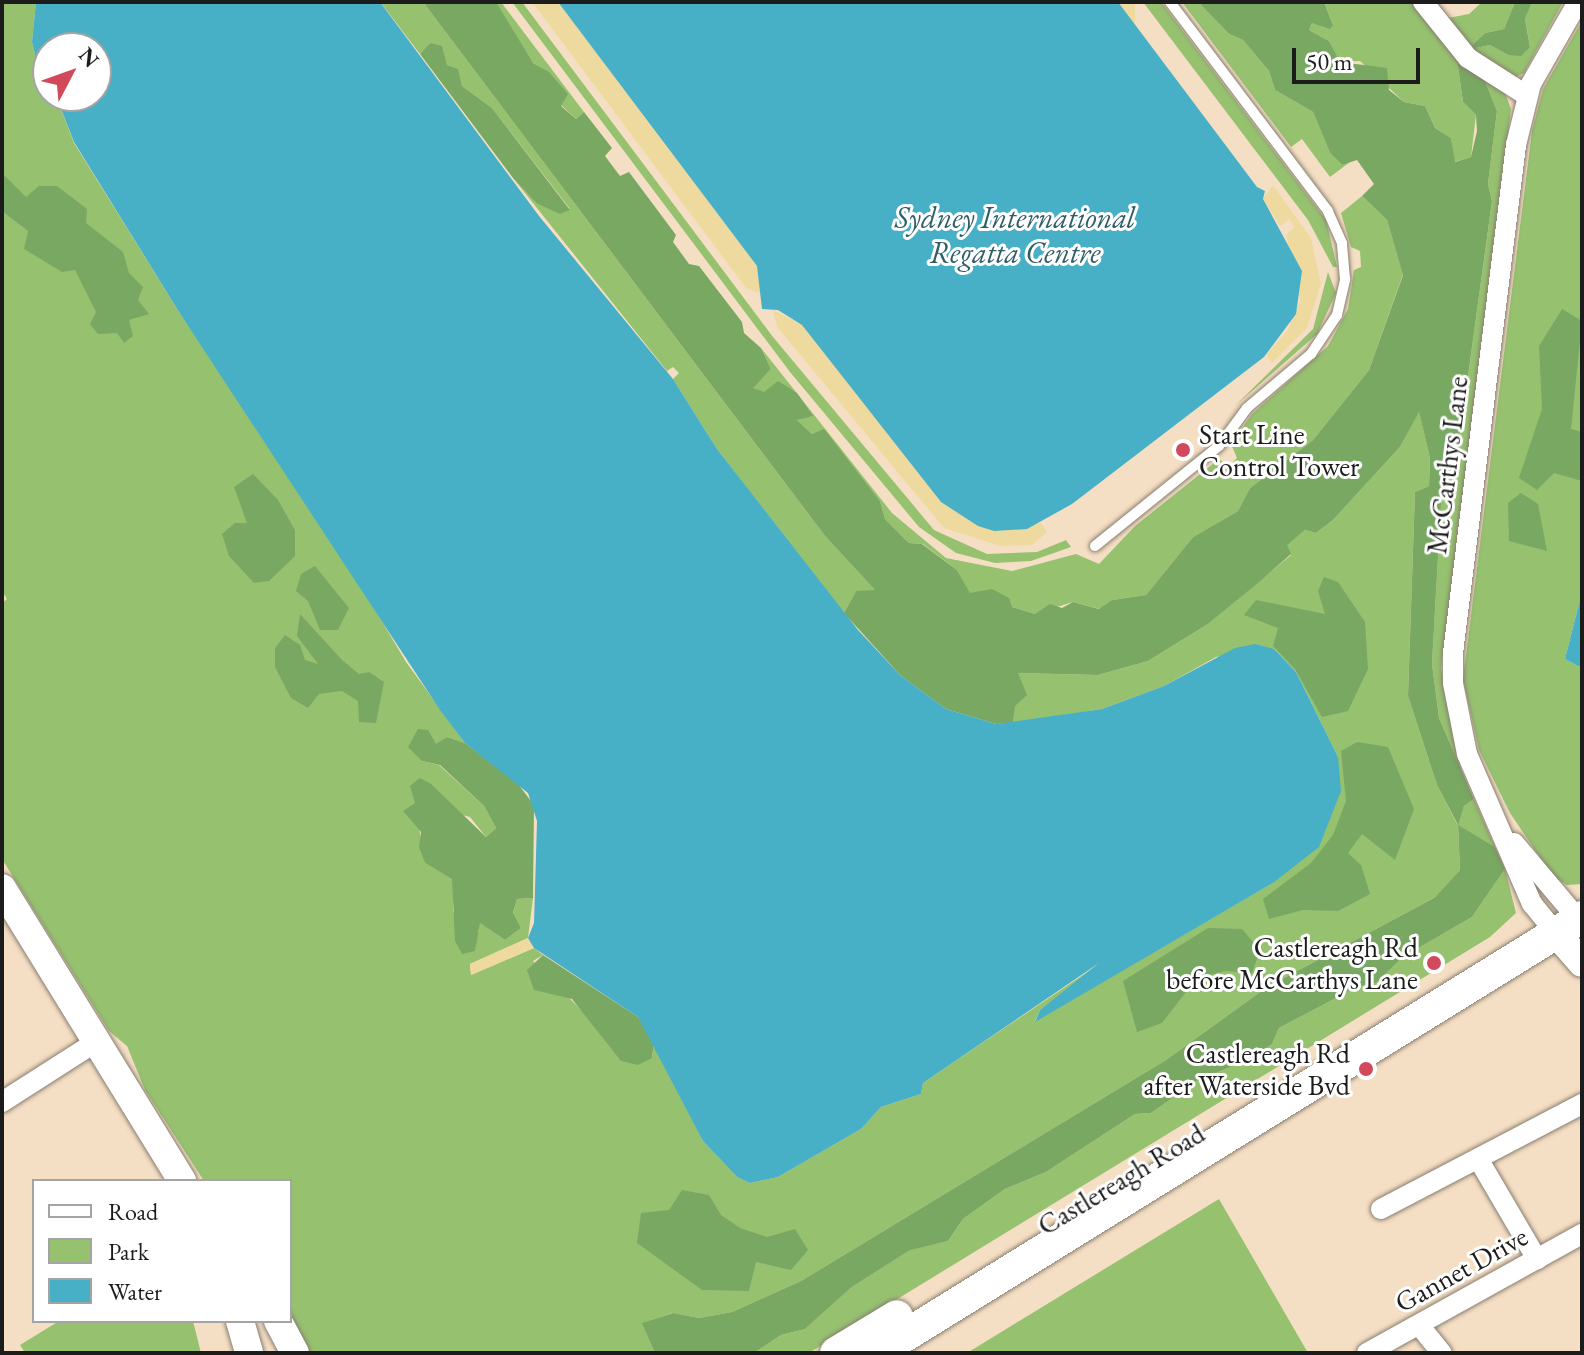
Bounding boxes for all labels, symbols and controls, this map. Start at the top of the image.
north arrow [32,32,112,112]
scale bar [1296,32,1424,82]
text: N [72,41,106,73]
text: 50 m [1306,46,1353,77]
water label: Sydney International Regatta Centre [895,200,1135,270]
street label: McCarthys Lane [1419,374,1475,556]
place label: Start Line Control Tower [1199,417,1359,483]
marker: Start Line Control Tower [1174,441,1192,459]
place label: Castlereagh Rd before McCarthys Lane [1166,930,1418,996]
marker: Castlereagh Rd before McCarthys Lane [1425,954,1443,972]
place label: Castlereagh Rd after Waterside Bvd [1143,1036,1350,1102]
marker: Castlereagh Rd after Waterside Bvd [1357,1060,1375,1078]
street label: Castlereagh Road [1031,1116,1211,1242]
legend [32,1179,292,1323]
text: Road [108,1196,158,1227]
street label: Gannet Drive [1389,1219,1533,1319]
text: Park [108,1236,149,1267]
text: Water [108,1276,162,1307]

